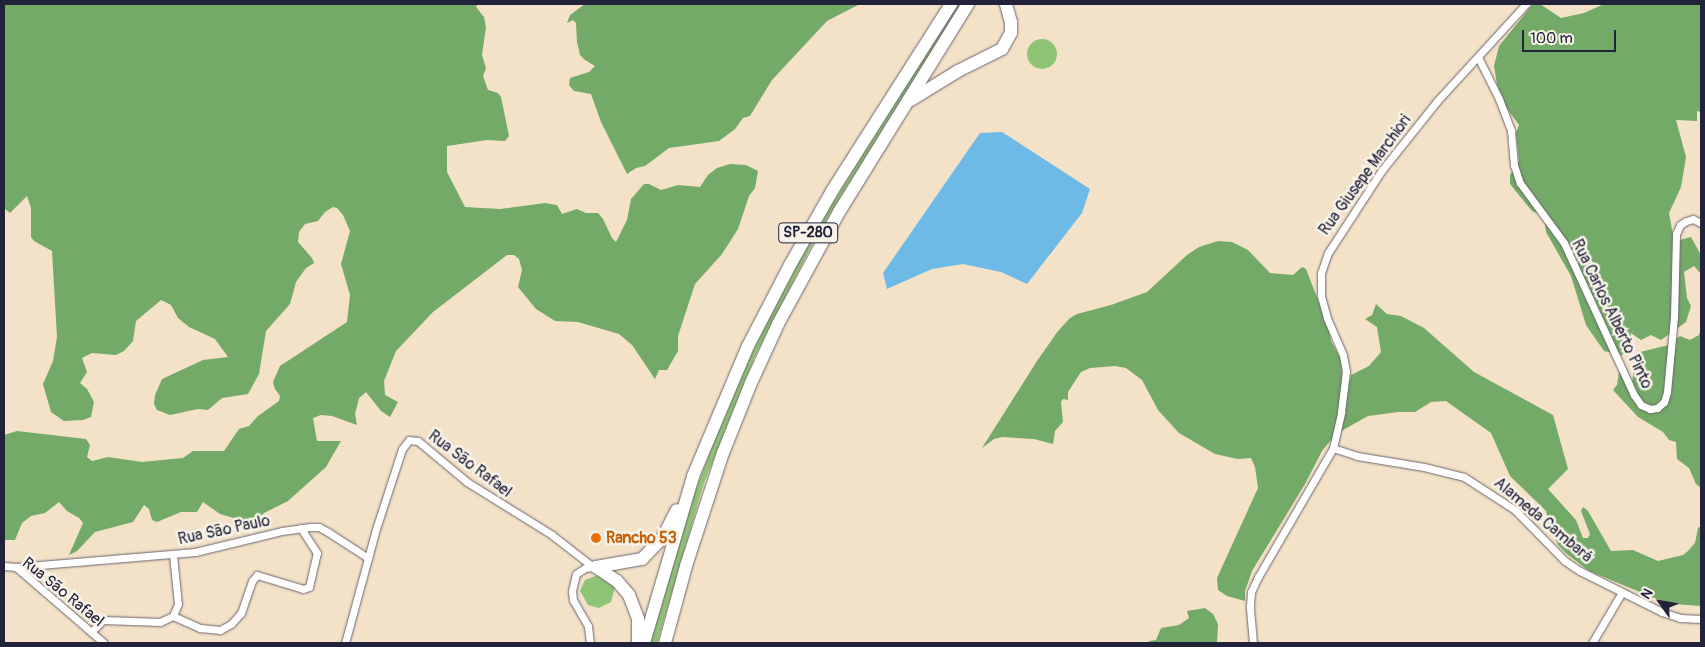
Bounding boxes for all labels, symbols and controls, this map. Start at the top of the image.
scale bar [1525,20,1619,52]
text: 100 m [1530,29,1573,48]
street label: Rua Giusepe Marchiori [1315,111,1415,239]
road number: SP-280 [778,220,838,246]
street label: Rua Carlos Alberto Pinto [1567,236,1657,392]
street label: Rua São Rafael [424,426,516,502]
street label: Alameda Cambará [1490,473,1596,567]
street label: Rua São Paulo [176,511,272,549]
place label: Rancho 53 [606,528,677,548]
marker: Rancho 53 [590,532,602,544]
street label: Rua São Rafael [18,553,108,631]
north arrow [1635,577,1685,627]
text: N [1637,585,1657,602]

